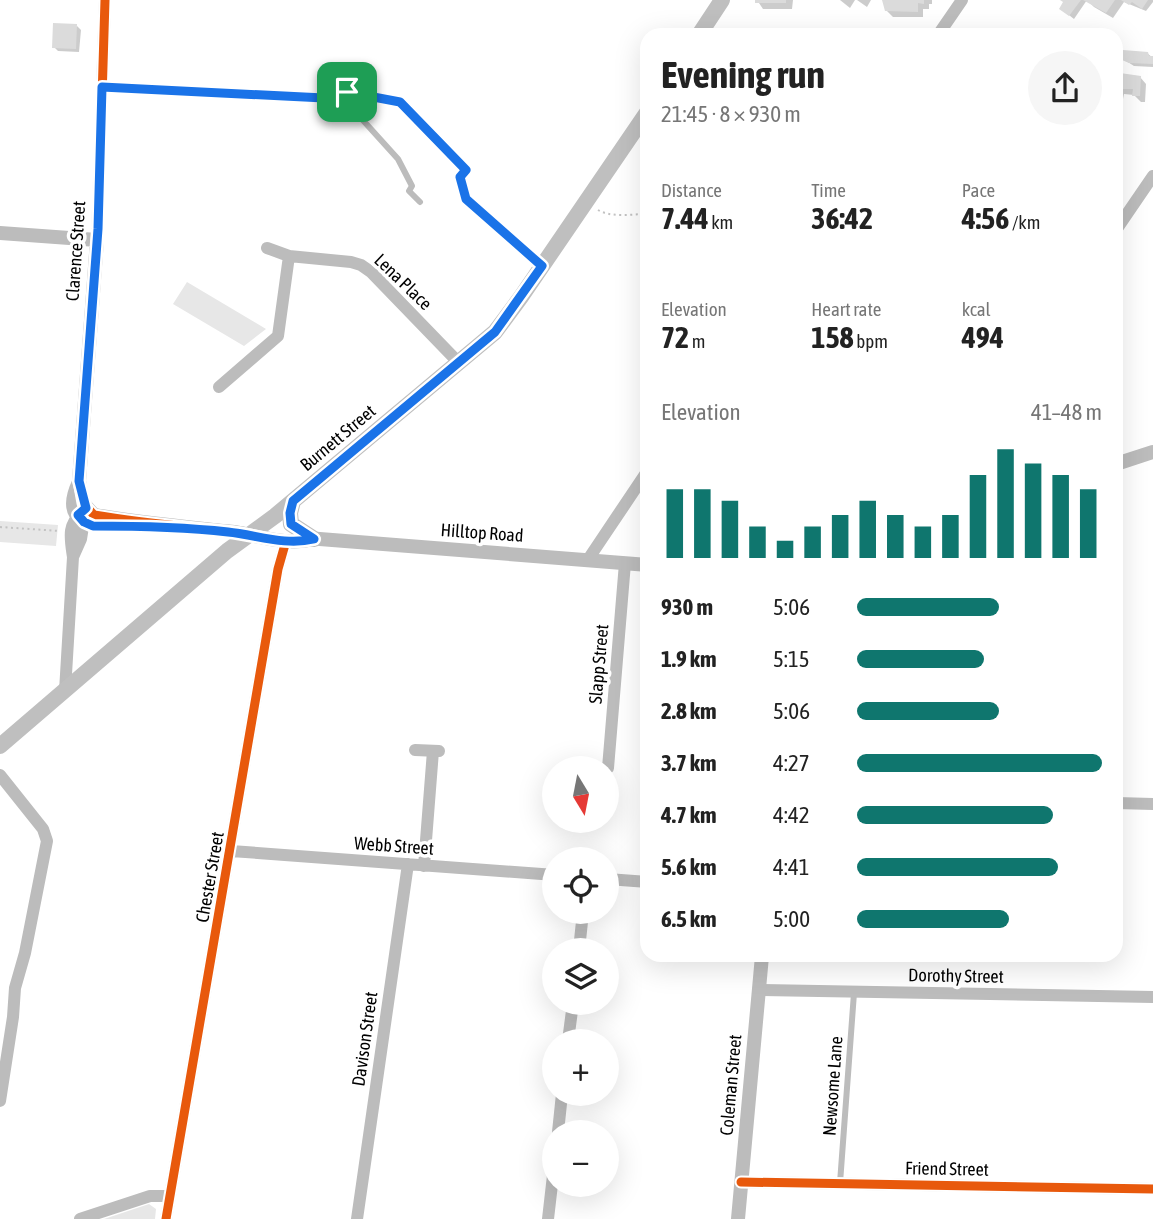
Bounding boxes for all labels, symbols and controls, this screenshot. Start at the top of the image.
button: share [1028,51,1102,125]
text: Evening run [661,53,825,96]
pin [317,62,377,122]
icon: arrive [328,73,366,111]
text: 21:45 · 8 × 930 m [661,101,801,127]
text: Distance [661,179,722,201]
text: Time [811,179,846,201]
text: Pace [962,179,995,201]
street label: Clarence Street [62,200,89,302]
text: 7.44 [661,201,709,235]
text: 36:42 [811,201,873,235]
text: 4:56 [962,201,1009,235]
text: km [709,211,733,233]
text: /km [1009,211,1040,233]
street label: Lena Place [370,249,436,314]
text: Elevation [661,298,727,320]
text: Heart rate [811,298,881,320]
text: kcal [962,298,991,320]
text: 72 [661,320,689,354]
text: 158 [811,320,854,354]
text: 494 [962,320,1004,354]
text: m [689,330,706,352]
text: bpm [854,330,888,352]
text: Elevation [661,399,741,425]
text: 41–48 m [1031,399,1102,425]
street label: Burnett Street [296,400,380,475]
street label: Hilltop Road [440,519,524,546]
text: 930 m [661,594,713,620]
text: 5:06 [773,594,810,620]
street label: Slapp Street [585,623,612,705]
text: 1.9 km [661,646,717,672]
text: 5:15 [773,646,810,672]
text: 2.8 km [661,698,717,724]
text: 5:06 [773,698,810,724]
text: 3.7 km [661,750,717,776]
text: 4:27 [773,750,810,776]
north arrow [542,756,620,833]
map controls [542,756,619,1197]
text: 4.7 km [661,802,717,828]
text: 4:42 [773,802,810,828]
street label: Chester Street [191,830,228,924]
street label: Webb Street [354,832,435,859]
button: locate [542,847,619,924]
text: 5.6 km [661,854,717,880]
text: 4:41 [773,854,810,880]
text: 6.5 km [661,906,717,932]
text: 5:00 [773,906,810,932]
button: layers [542,938,619,1015]
street label: Dorothy Street [908,964,1004,987]
street label: Davison Street [347,990,382,1088]
button: + [542,1029,619,1106]
street label: Coleman Street [716,1034,745,1136]
street label: Newsome Lane [819,1035,846,1137]
button: − [542,1120,619,1197]
street label: Friend Street [905,1157,989,1180]

